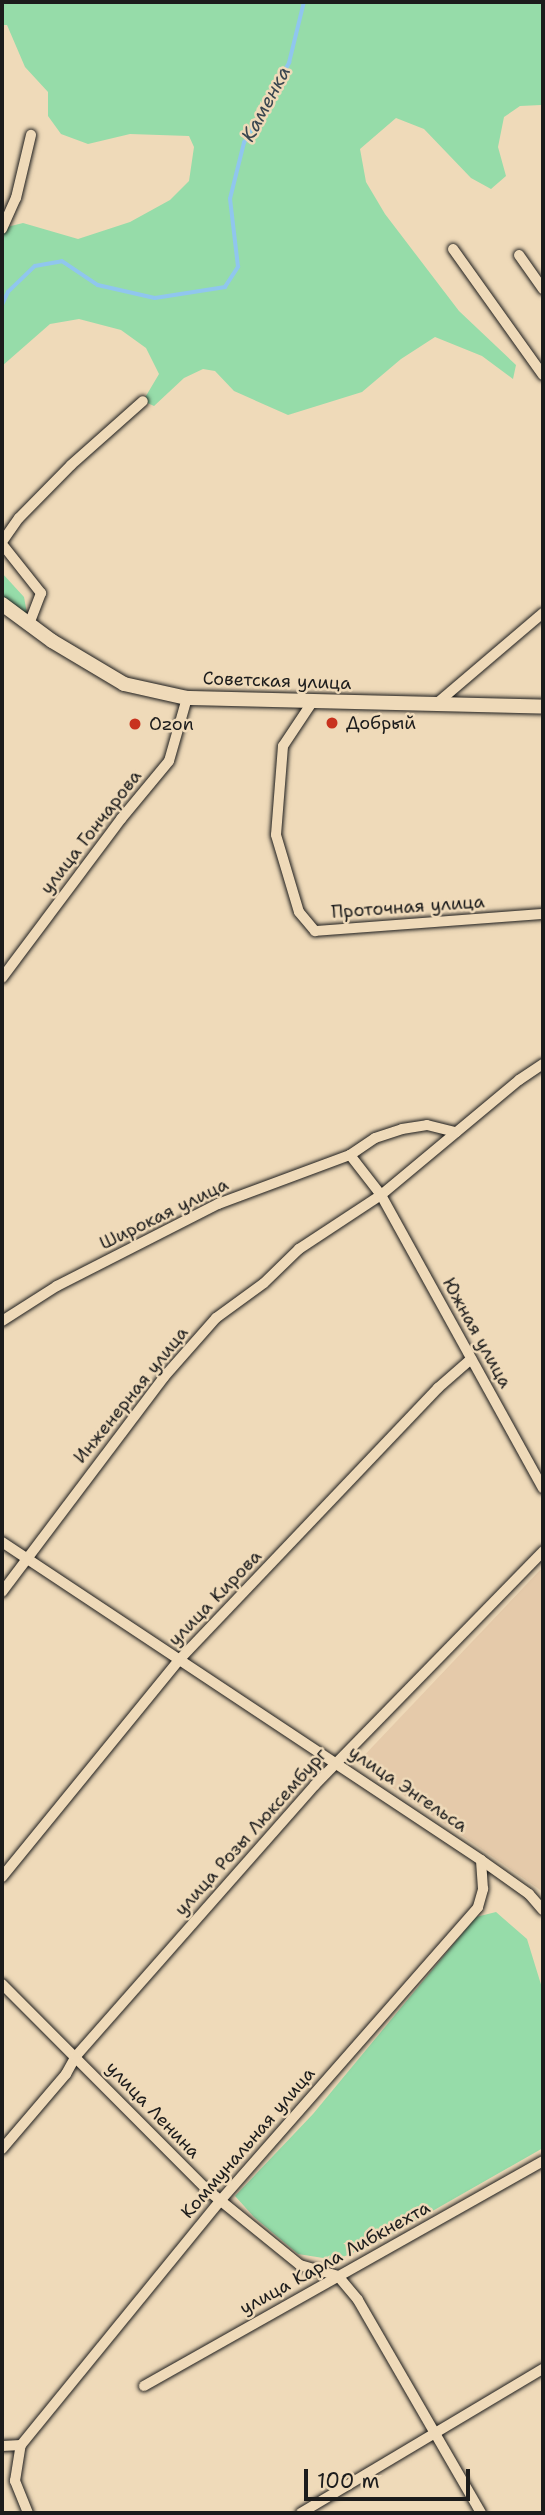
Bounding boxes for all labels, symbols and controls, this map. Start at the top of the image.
water label: Каменка [237,62,295,146]
street label: Советская улица [202,668,352,694]
place label: Добрый [346,712,416,734]
place label: Ozon [149,713,194,735]
marker: Добрый [324,715,340,731]
marker: Ozon [127,716,143,732]
street label: улица Гончарова [36,766,146,898]
street label: Проточная улица [331,891,485,923]
street label: Широкая улица [96,1173,232,1255]
street label: Южная улица [438,1274,516,1392]
street label: Инженерная улица [69,1322,193,1468]
street label: улица Кирова [164,1546,266,1650]
street label: улица Энгельса [344,1741,472,1837]
street label: улица Розы Люксембург [170,1744,332,1920]
street label: улица Ленина [101,2057,205,2163]
street label: Коммунальная улица [177,2063,319,2223]
street label: улица Карла Либкнехта [236,2197,434,2319]
scale bar [307,2456,473,2500]
text: 100 m [317,2467,380,2495]

